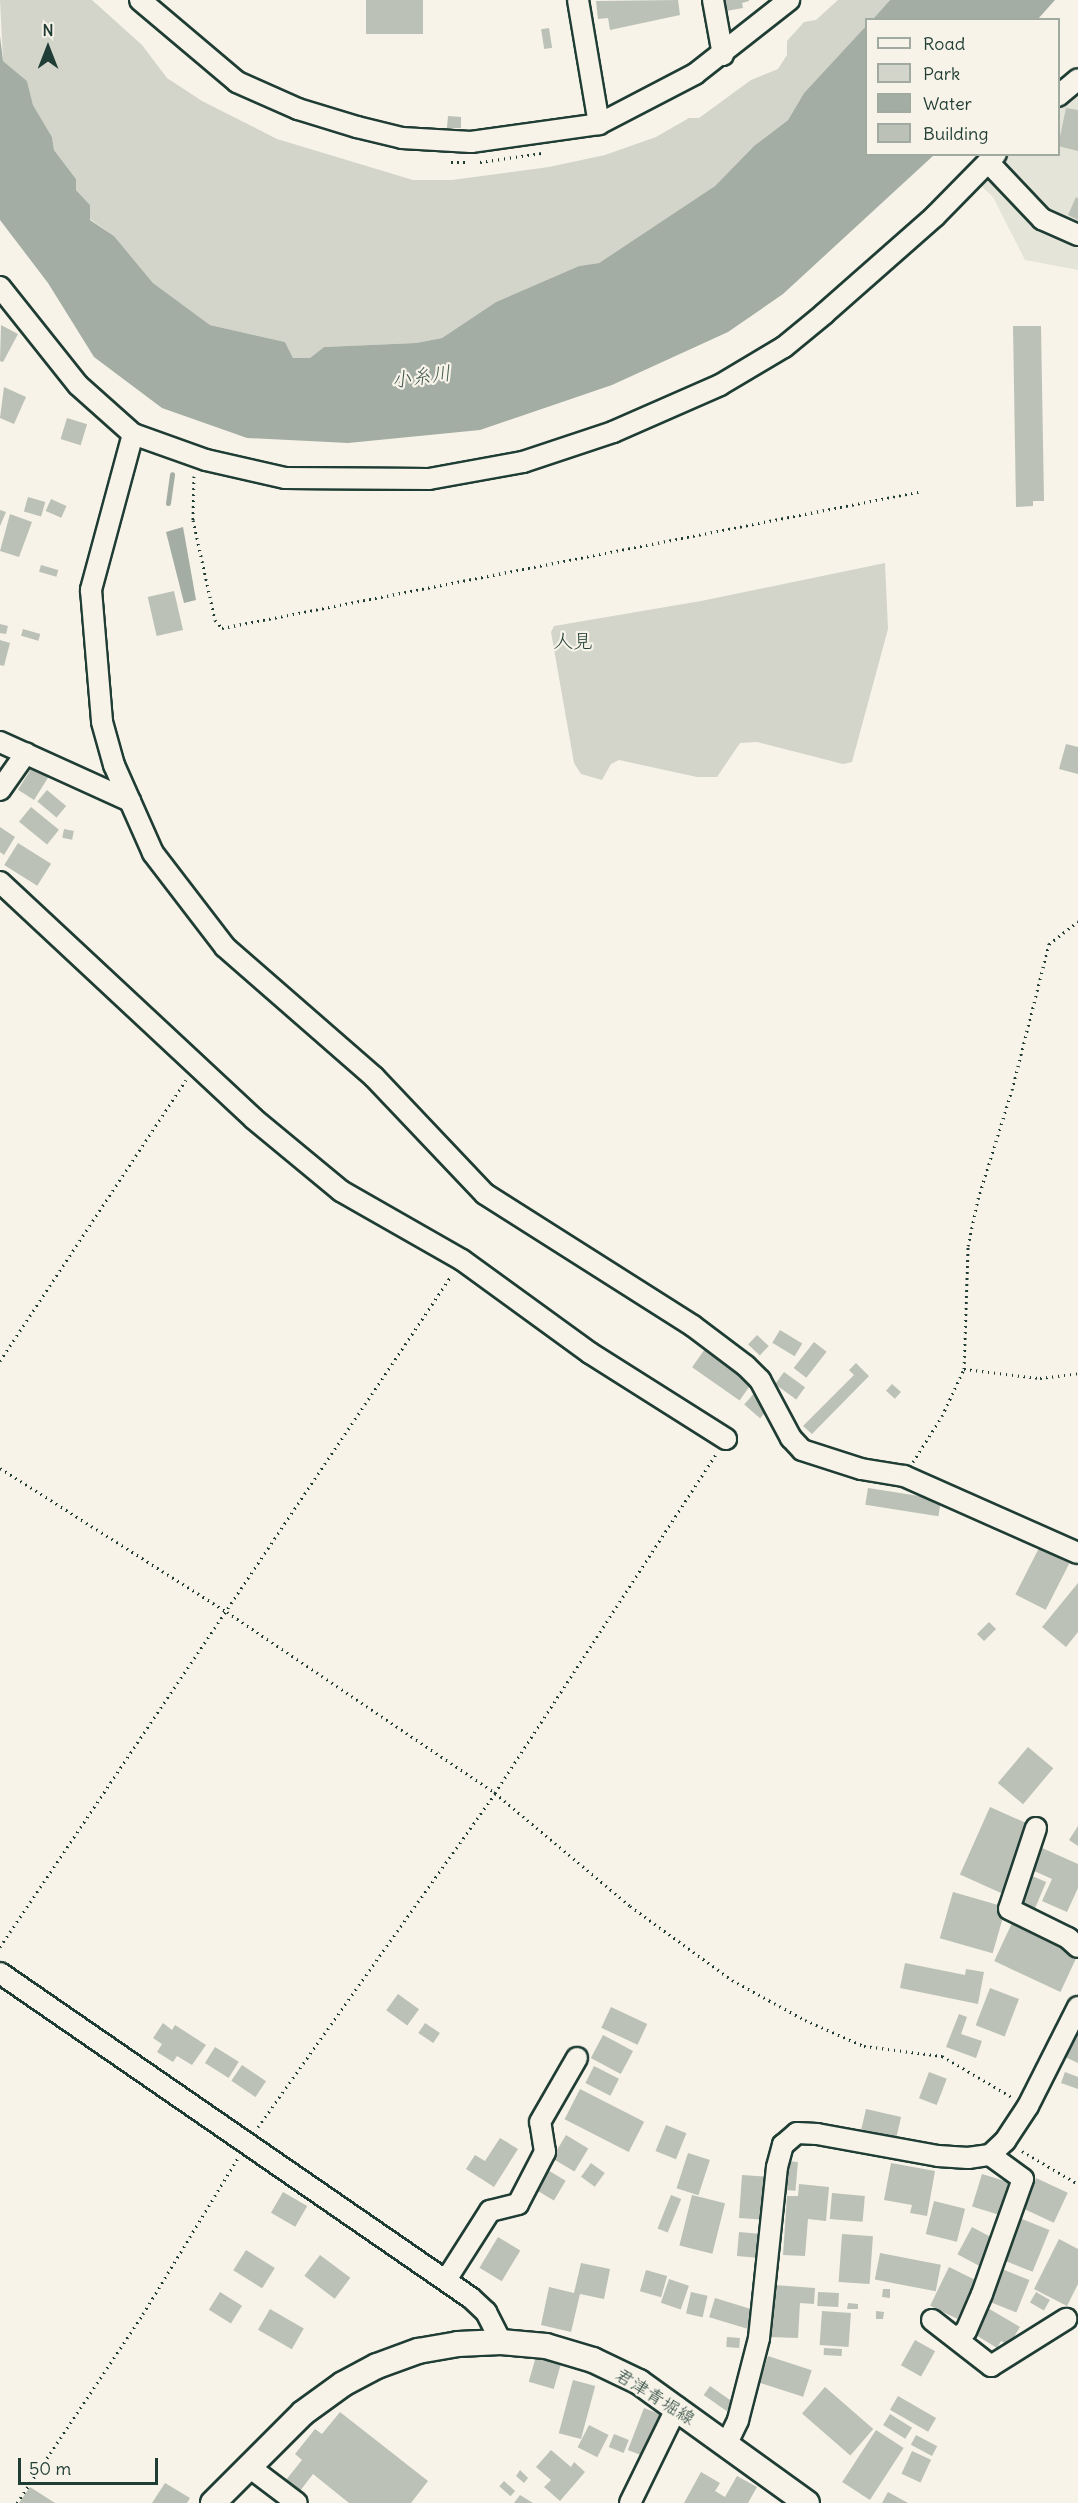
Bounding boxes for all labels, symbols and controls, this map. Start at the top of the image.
north arrow [18,18,78,78]
legend [865,18,1060,156]
text: N [42,20,54,40]
text: Road [923,32,965,55]
text: Park [923,62,960,85]
text: Water [923,92,972,115]
text: Building [923,122,988,145]
water label: 小糸川 [390,360,452,392]
district label: 人見 [553,628,593,652]
street label: 君津青堀線 [611,2364,699,2430]
scale bar [21,2446,160,2484]
text: 50 m [29,2457,71,2480]

